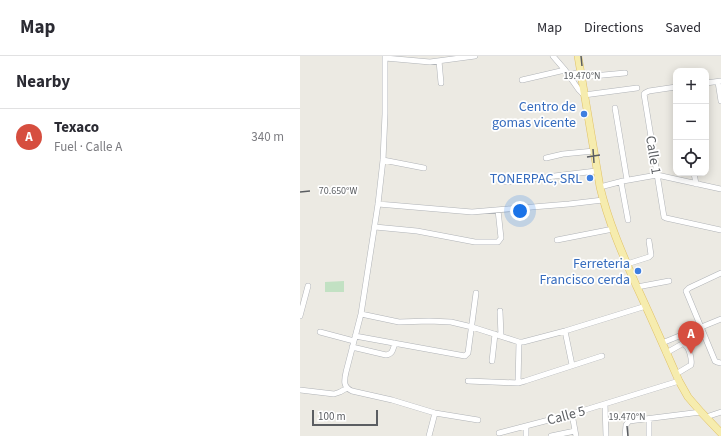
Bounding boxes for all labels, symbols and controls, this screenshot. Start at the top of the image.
text: Map [20,14,55,41]
text: Map [537,18,562,38]
text: Directions [584,18,643,38]
text: Saved [665,18,701,38]
map controls [673,68,709,176]
button: + [673,68,709,104]
text: 19.470°N [563,69,601,83]
text: Nearby [16,70,70,94]
place label: Centro de gomas vicente [492,97,576,133]
button: − [673,104,709,140]
marker: Centro de gomas vicente [579,109,589,119]
text: Texaco [54,117,99,138]
text: A [25,128,33,146]
text: 340 m [251,128,284,146]
street label: Calle 1 [640,134,666,176]
text: Fuel · Calle A [54,138,122,156]
button: locate [673,140,709,176]
place label: TONERPAC, SRL [490,169,582,189]
marker: TONERPAC, SRL [585,173,595,183]
text: 70.650°W [319,184,357,198]
your location [510,201,530,221]
place label: Ferreteria Francisco cerda [539,254,630,290]
marker: Ferreteria Francisco cerda [633,266,643,276]
pin: A [678,321,704,354]
street label: Calle 5 [545,401,588,431]
scale bar [312,408,378,427]
text: 100 m [318,409,346,424]
text: 19.470°N [608,410,646,424]

